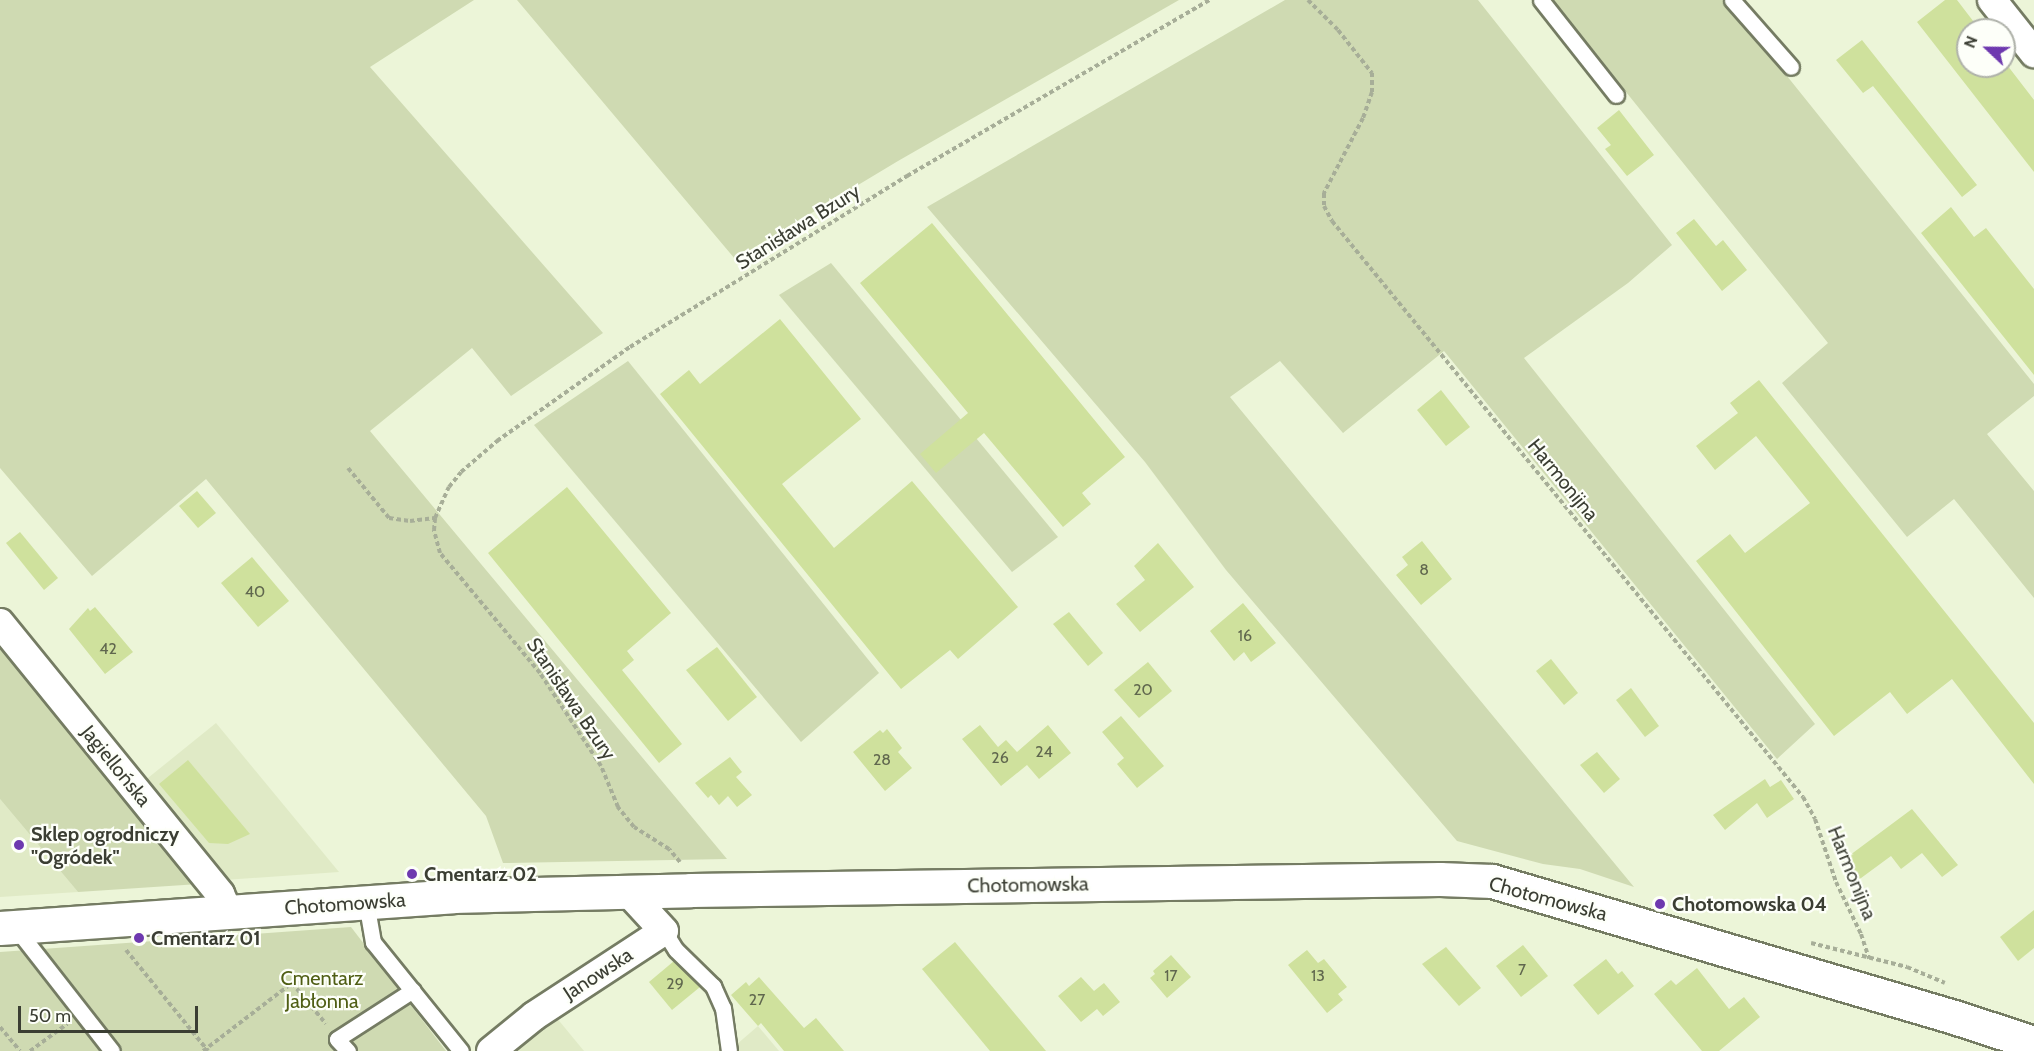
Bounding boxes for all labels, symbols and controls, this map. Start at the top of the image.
north arrow [1956,18,2016,78]
text: N [1960,33,1982,51]
street label: Stanisława Bzury [731,179,865,275]
street label: Harmonijna [1523,434,1603,526]
house number: 8 [1419,560,1429,580]
house number: 40 [245,582,265,602]
house number: 16 [1238,626,1252,646]
street label: Stanisława Bzury [521,633,621,765]
house number: 42 [99,639,117,659]
house number: 20 [1133,680,1153,700]
street label: Jagiellońska [76,721,156,811]
house number: 24 [1035,742,1053,762]
house number: 26 [991,748,1009,768]
house number: 28 [873,750,891,770]
place label: Sklep ogrodniczy "Ogródek" [31,822,179,869]
street label: Harmonijna [1822,823,1882,923]
marker: Sklep ogrodniczy "Ogródek" [12,838,26,852]
place label: Cmentarz 02 [424,862,537,886]
marker: Cmentarz 02 [405,867,419,881]
street label: Chotomowska [967,872,1089,898]
street label: Chotomowska [1486,872,1610,926]
street label: Chotomowska [284,888,406,920]
place label: Chotomowska 04 [1672,892,1827,916]
marker: Chotomowska 04 [1653,897,1667,911]
place label: Cmentarz 01 [151,926,261,950]
marker: Cmentarz 01 [132,931,146,945]
street label: Janowska [559,943,637,1005]
house number: 7 [1518,960,1526,980]
park label: Cmentarz Jabłonna [280,966,364,1013]
house number: 17 [1164,966,1178,986]
house number: 13 [1311,966,1325,986]
house number: 29 [666,974,684,994]
house number: 27 [749,990,765,1010]
scale bar [21,994,201,1032]
text: 50 m [29,1005,71,1027]

